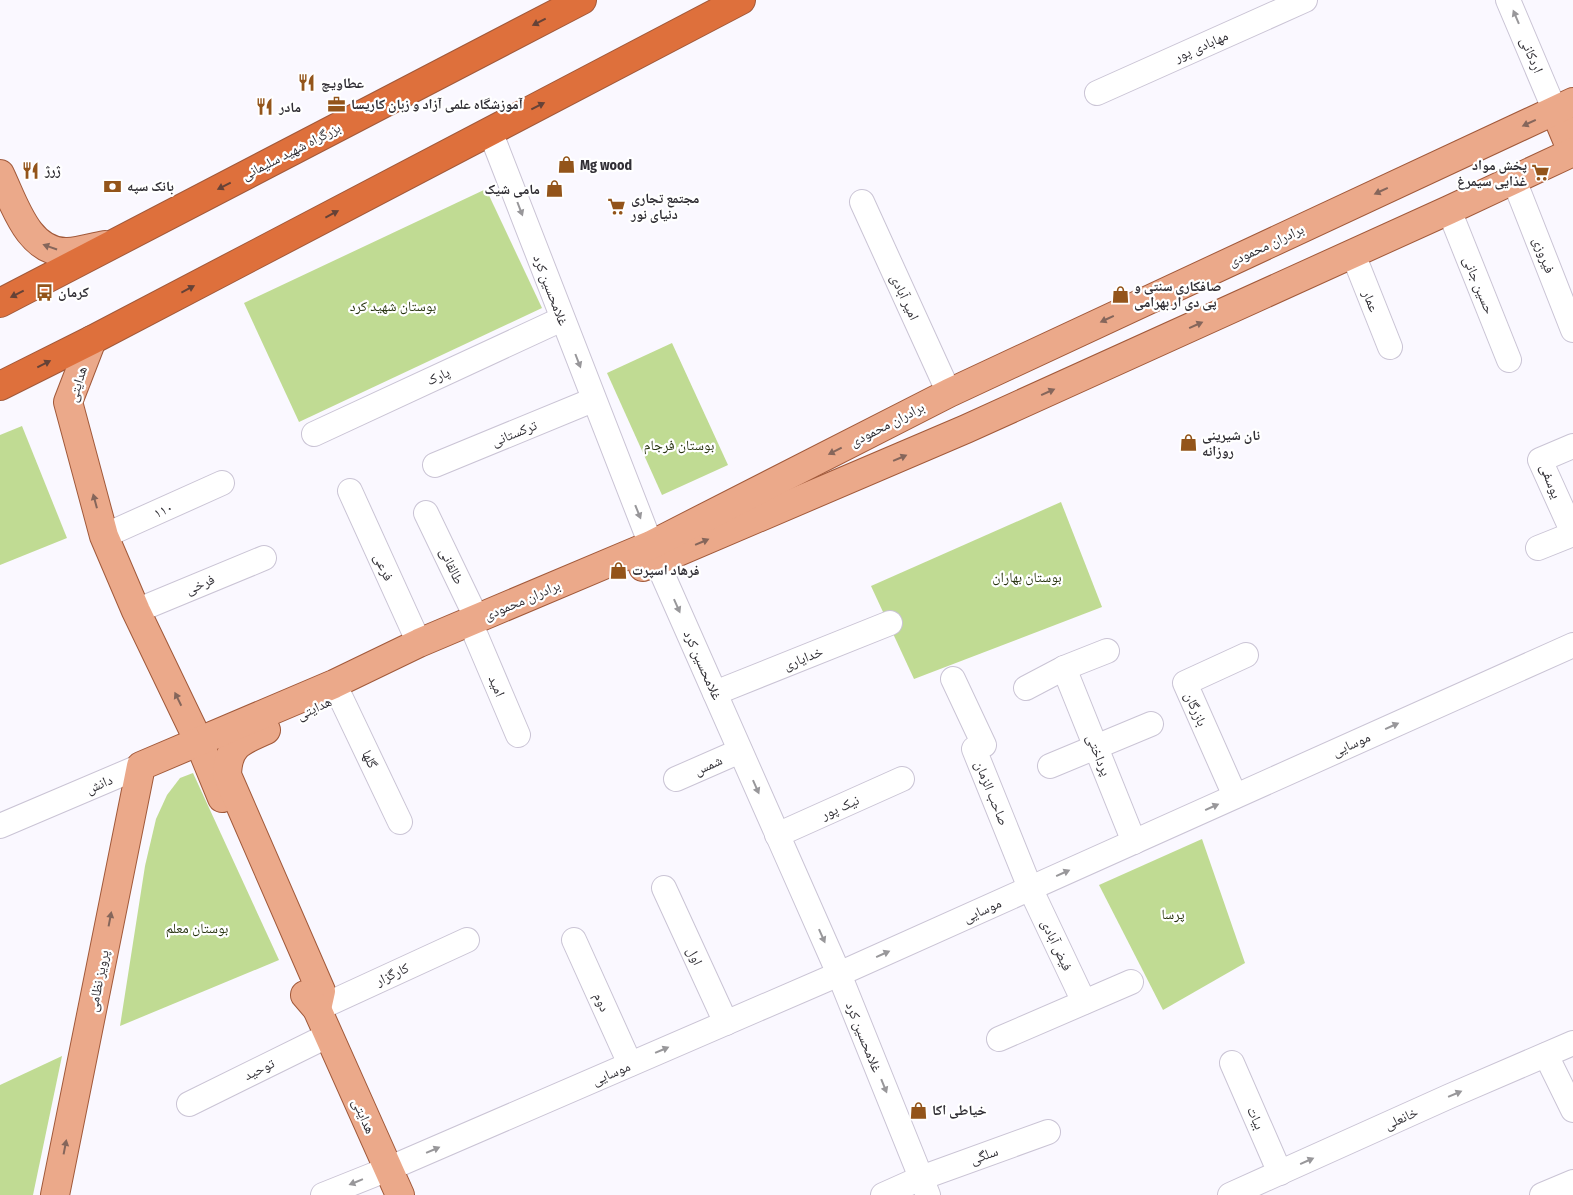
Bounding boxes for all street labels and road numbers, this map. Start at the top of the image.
street label: مهابادی پور [1171,27,1231,66]
street label: اردکانی [1516,35,1547,76]
street label: بزرگراه شهید سلیمانی [239,119,344,184]
street label: برادران محمودی [1226,220,1307,270]
street label: فیروزی [1529,235,1558,276]
street label: غلامحسین کرد [529,252,572,328]
street label: حسین جانی [1459,254,1498,317]
street label: امیر آبادی [887,271,923,323]
street label: عمار [1358,287,1383,314]
street label: هدایتی [64,364,91,404]
street label: پارک [424,364,453,389]
street label: برادران محمودی [847,398,927,450]
street label: ترکستانی [489,417,540,450]
street label: یوسفی [1536,462,1565,501]
street label: ۱۱۰ [151,499,175,522]
street label: طالقانی [436,545,467,587]
street label: فرعی [370,551,397,584]
street label: فرخی [183,571,217,598]
street label: برادران محمودی [481,577,563,624]
street label: غلامحسین کرد [680,628,725,703]
street label: خدایاری [781,643,826,674]
street label: امید [485,673,509,699]
street label: بازرگان [1181,689,1211,729]
street label: هدایتی [294,693,334,724]
street label: موسایی [1329,729,1373,760]
street label: پرداختی [1082,732,1115,779]
street label: گلها [358,747,381,771]
street label: شمس [691,752,725,779]
street label: صاحب الزمان [971,758,1012,828]
street label: دانش [83,771,115,798]
street label: نیک پور [818,792,862,824]
street label: موسایی [960,895,1004,926]
street label: فیض آبادی [1037,917,1076,974]
street label: اول [683,944,706,968]
street label: پرویز نظامی [84,948,113,1014]
street label: کارگزار [372,959,412,990]
street label: دوم [589,990,613,1015]
street label: غلامحسین کرد [842,1000,885,1075]
street label: توحید [241,1055,277,1084]
street label: موسایی [589,1058,633,1089]
street label: هدایتی [348,1096,379,1136]
street label: بیات [1243,1104,1268,1132]
street label: خانعلی [1382,1104,1421,1133]
street label: سلگی [968,1143,1001,1168]

